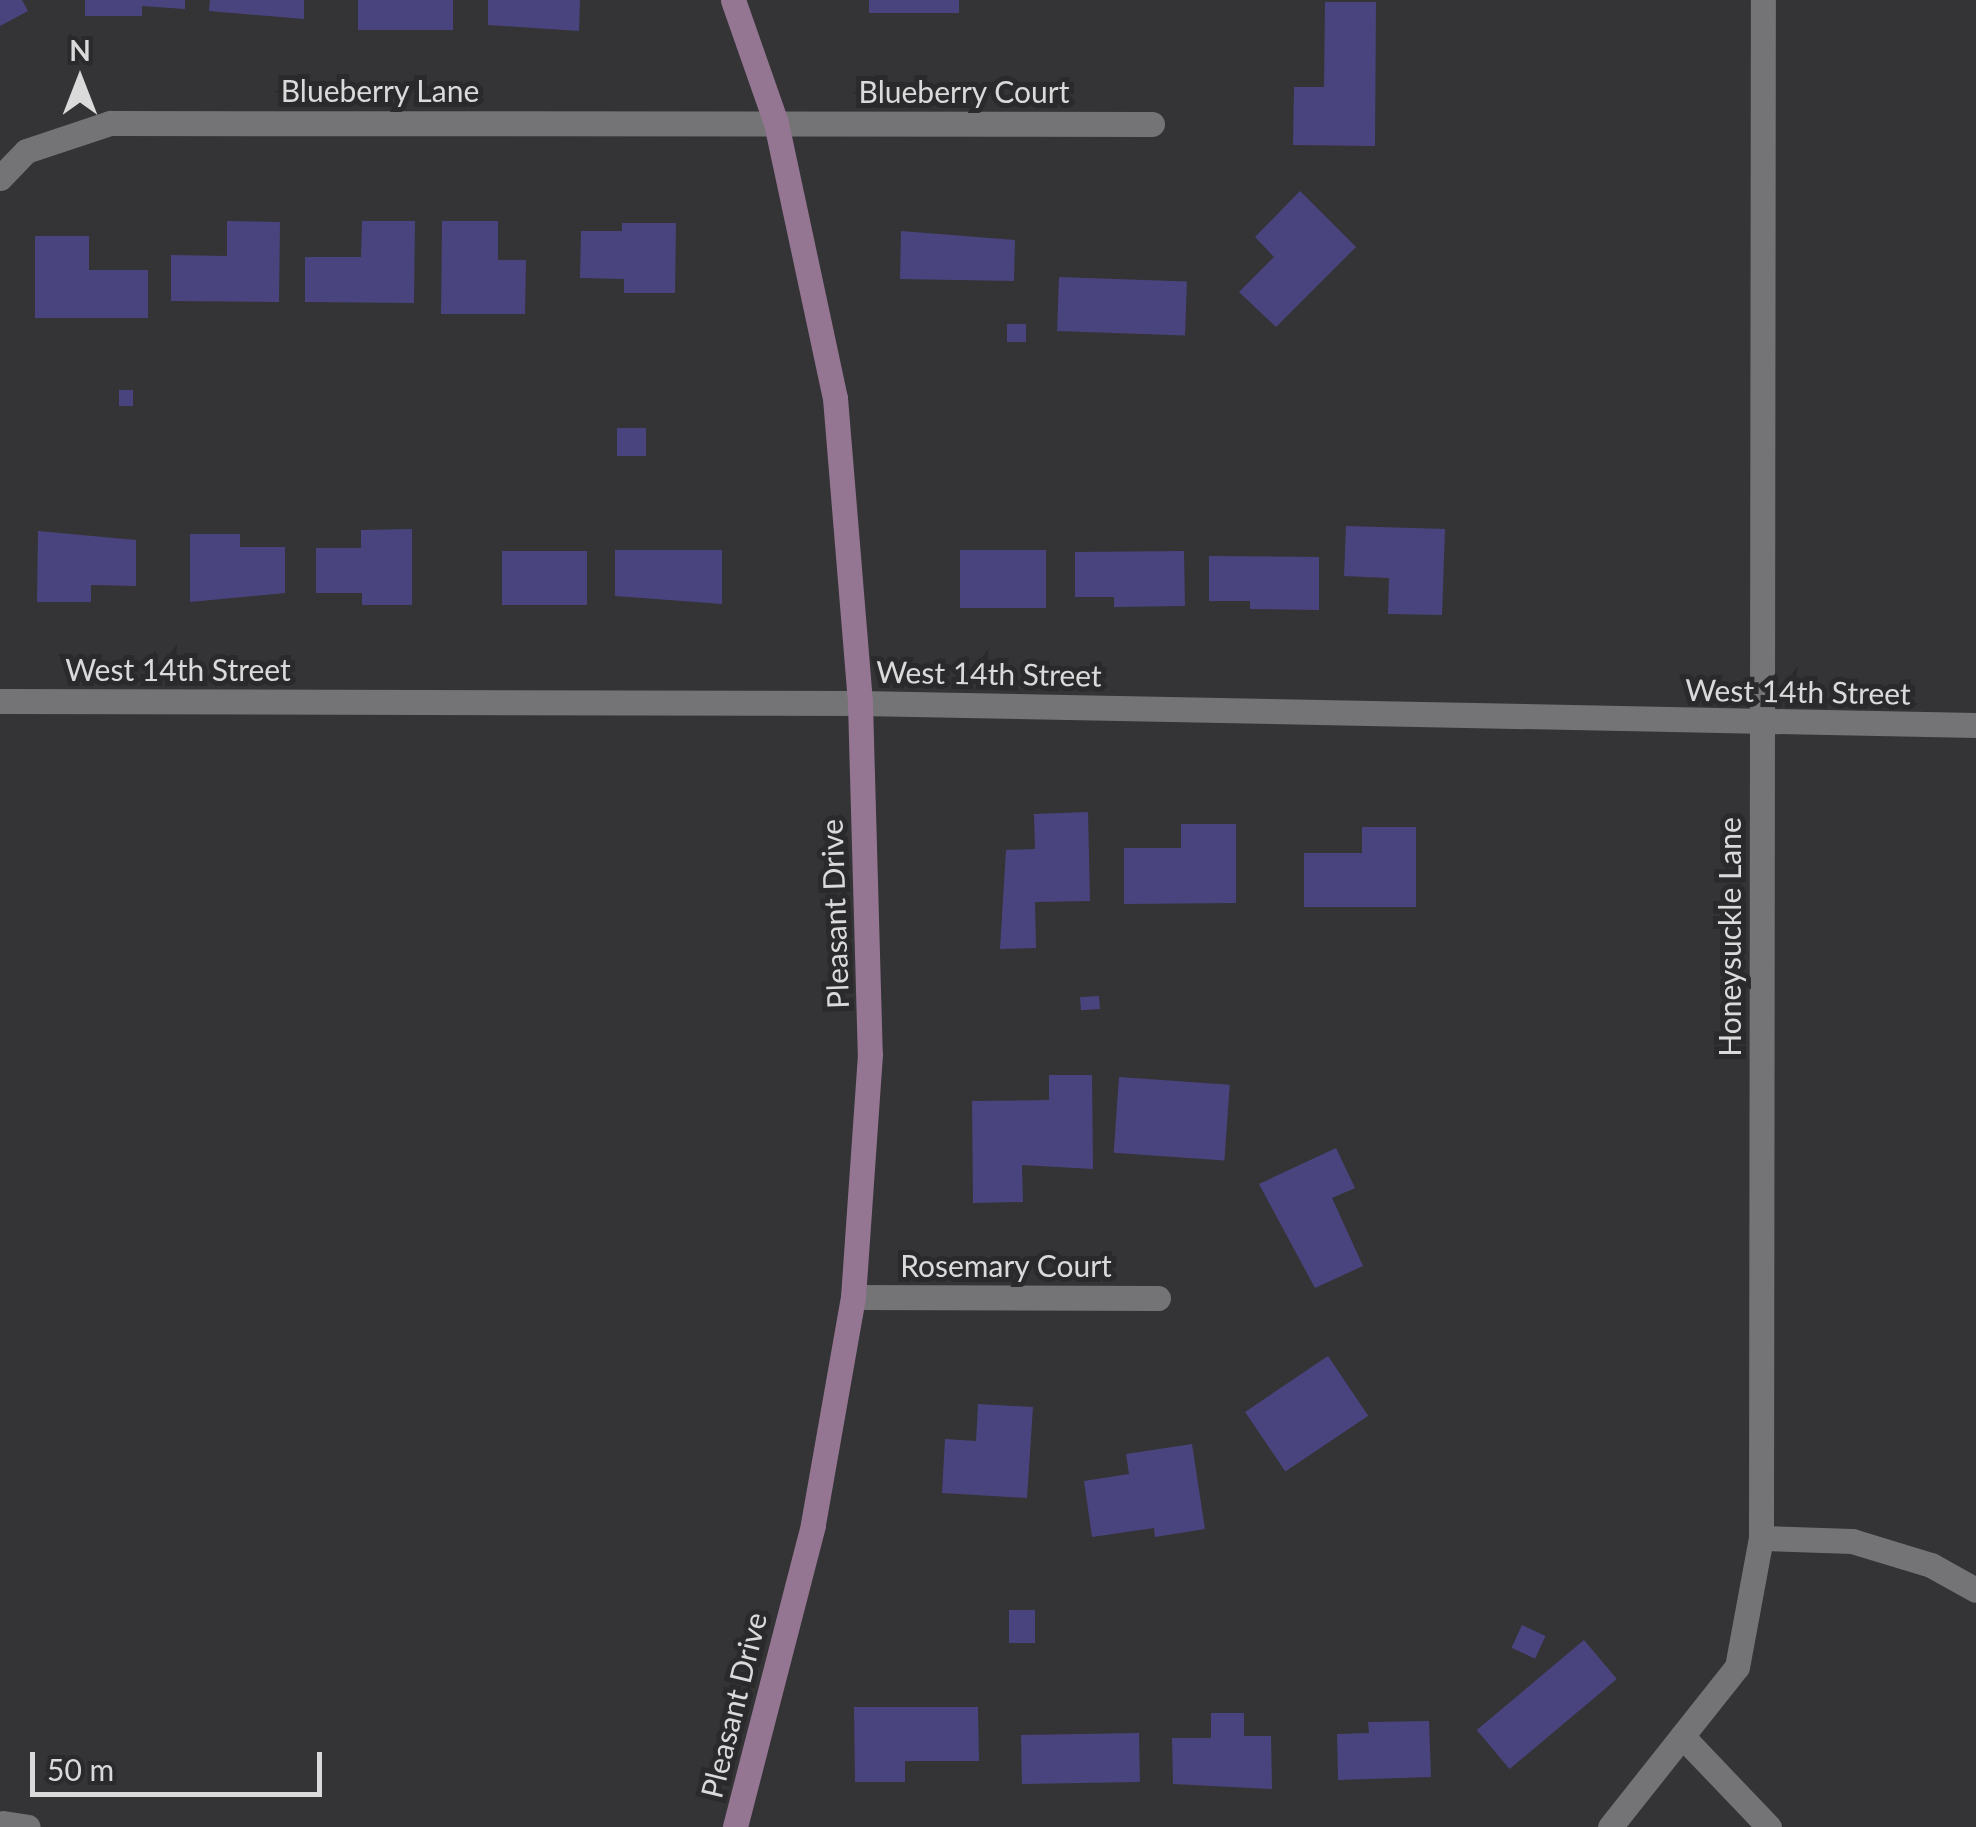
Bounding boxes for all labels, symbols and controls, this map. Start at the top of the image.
north arrow [30,30,130,130]
text: N [69,33,91,67]
street label: Blueberry Lane [280,72,480,108]
street label: Blueberry Court [858,73,1070,109]
street label: West 14th Street [65,651,291,687]
street label: West 14th Street [876,653,1102,693]
street label: West 14th Street [1685,671,1911,711]
street label: Honeysuckle Lane [1711,817,1747,1057]
street label: Pleasant Drive [813,818,855,1010]
street label: Rosemary Court [900,1247,1112,1283]
street label: Pleasant Drive [693,1608,773,1802]
scale bar [35,1732,328,1794]
text: 50 m [47,1751,114,1787]

